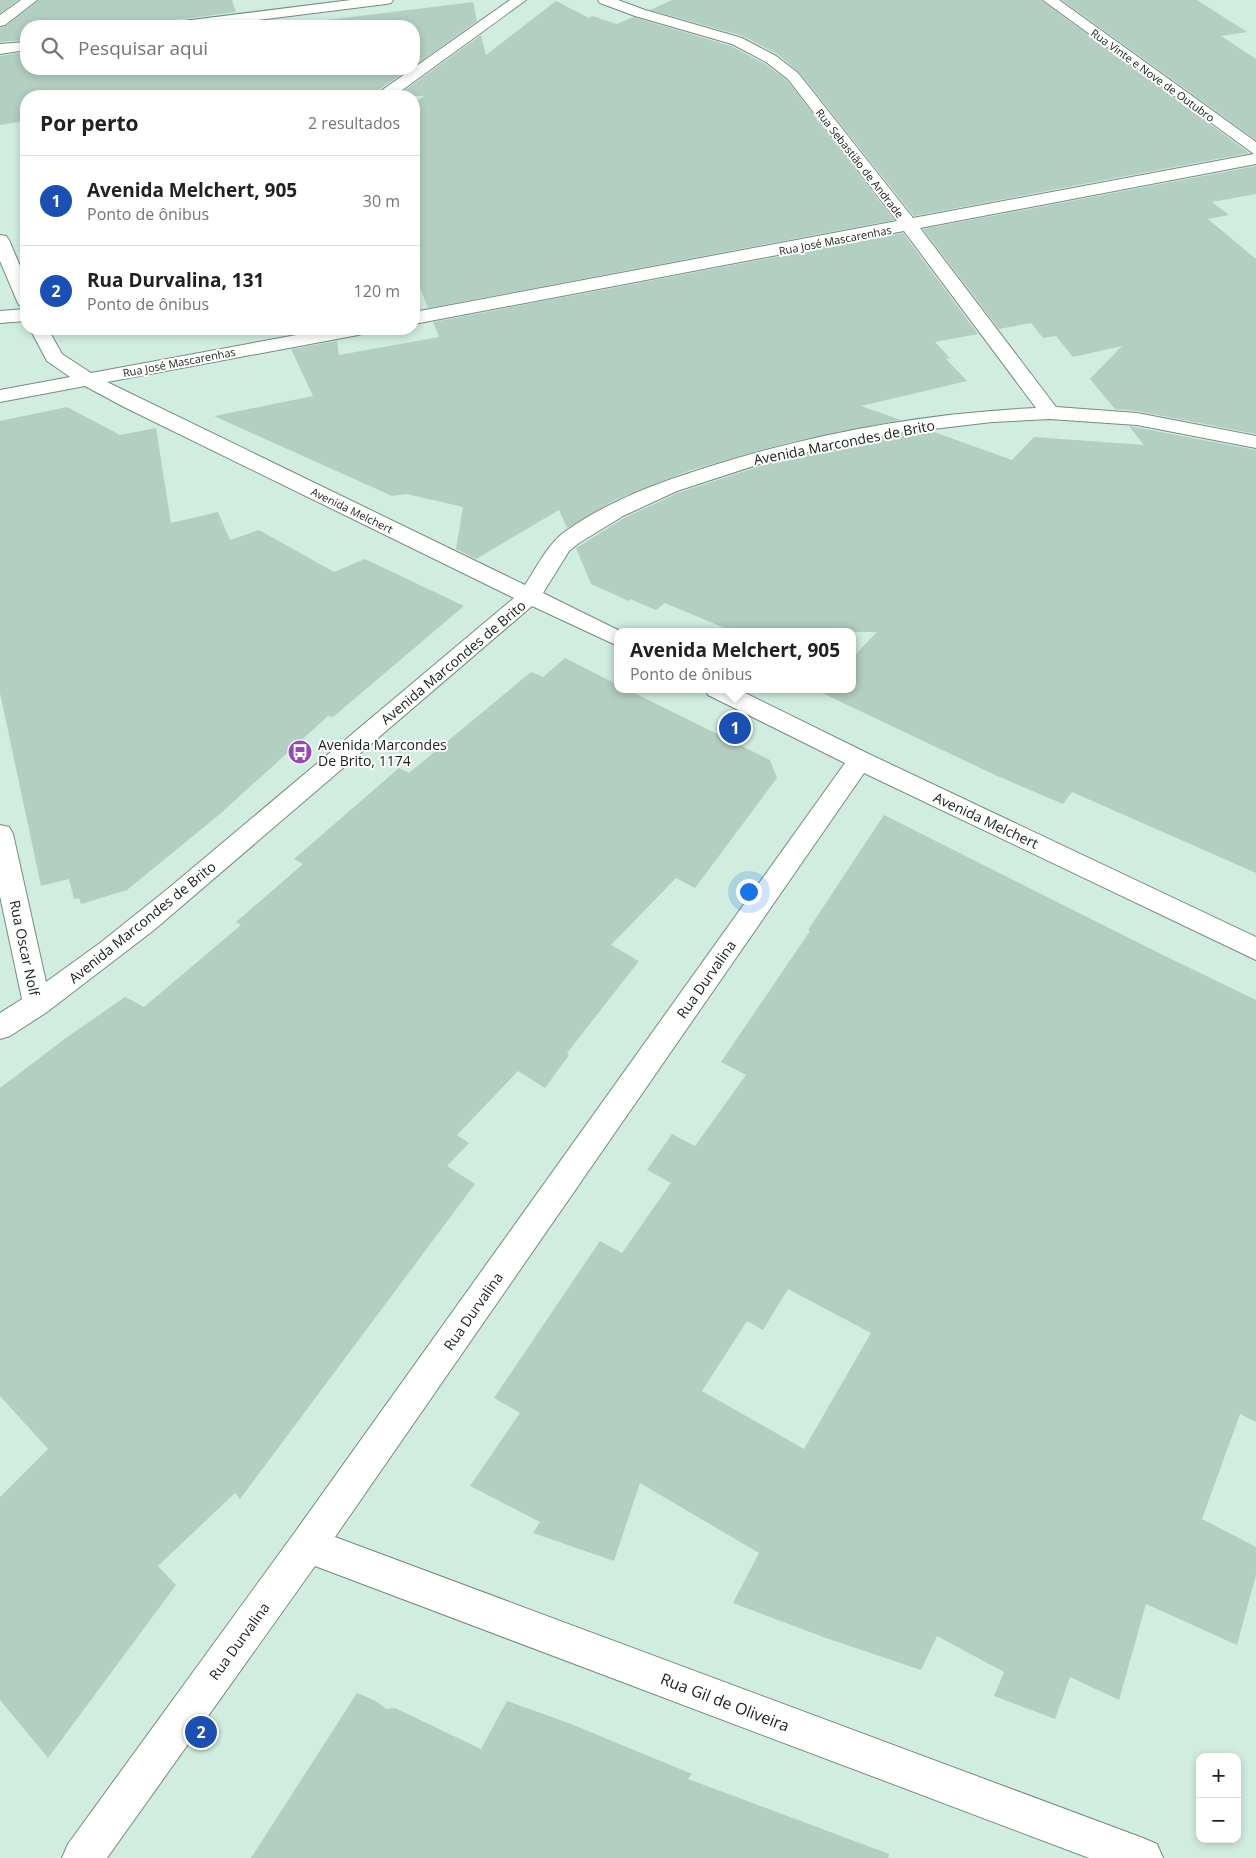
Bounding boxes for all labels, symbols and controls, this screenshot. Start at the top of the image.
search box [20,20,420,75]
street label: Rua Vinte e Nove de Outubro [1088,25,1218,125]
icon: search [38,34,66,62]
text: Pesquisar aqui [78,35,208,61]
street label: Rua Sebastião de Andrade [813,105,907,221]
text: Por perto [40,109,139,137]
text: 2 resultados [308,112,400,134]
text: Avenida Melchert, 905 [87,177,297,203]
text: 1 [51,190,61,212]
text: 30 m [363,190,400,212]
text: Ponto de ônibus [87,203,209,225]
street label: Rua José Mascarenhas [777,222,893,258]
text: Rua Durvalina, 131 [87,267,264,293]
text: 2 [51,280,61,302]
text: 120 m [354,280,400,302]
text: Ponto de ônibus [87,293,209,315]
street label: Rua José Mascarenhas [121,344,237,380]
street label: Avenida Marcondes de Brito [752,415,936,469]
street label: Avenida Melchert [309,484,395,536]
street label: Avenida Marcondes de Brito [376,596,530,728]
popup [614,628,856,693]
text: Avenida Melchert, 905 [630,637,840,663]
text: Ponto de ônibus [630,663,752,685]
pin: 1 [719,709,751,747]
place label: Avenida Marcondes De Brito, 1174 [318,735,447,770]
bus stop icon: Avenida Marcondes De Brito, 1174 [287,739,313,765]
street label: Avenida Melchert [930,787,1042,853]
street label: Avenida Marcondes de Brito [64,857,220,987]
your location [736,879,762,905]
street label: Rua Oscar Nolf [6,898,45,999]
street label: Rua Durvalina [672,936,740,1022]
street label: Rua Durvalina [439,1268,507,1354]
street label: Rua Durvalina [204,1598,274,1684]
street label: Rua Gil de Oliveira [657,1667,793,1737]
pin: 2 [185,1713,217,1751]
map controls [1196,1753,1241,1843]
button: + [1196,1753,1241,1798]
button: − [1196,1798,1241,1843]

